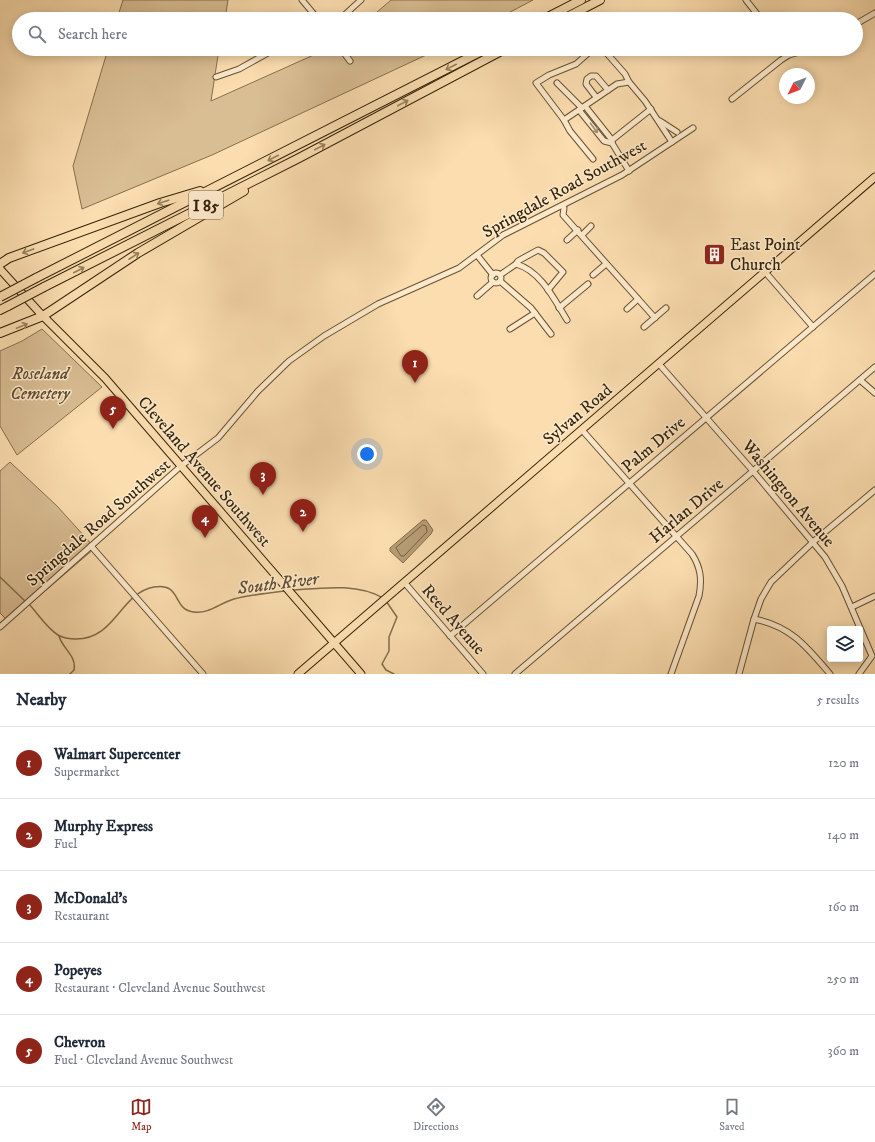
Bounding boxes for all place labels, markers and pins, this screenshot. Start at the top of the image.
place label: East Point Church [730,234,801,276]
building icon: East Point Church [701,241,727,267]
pin: 1 [402,350,428,383]
pin: 5 [100,396,126,429]
pin: 3 [250,462,276,495]
pin: 2 [290,499,316,532]
pin: 4 [192,505,218,538]

